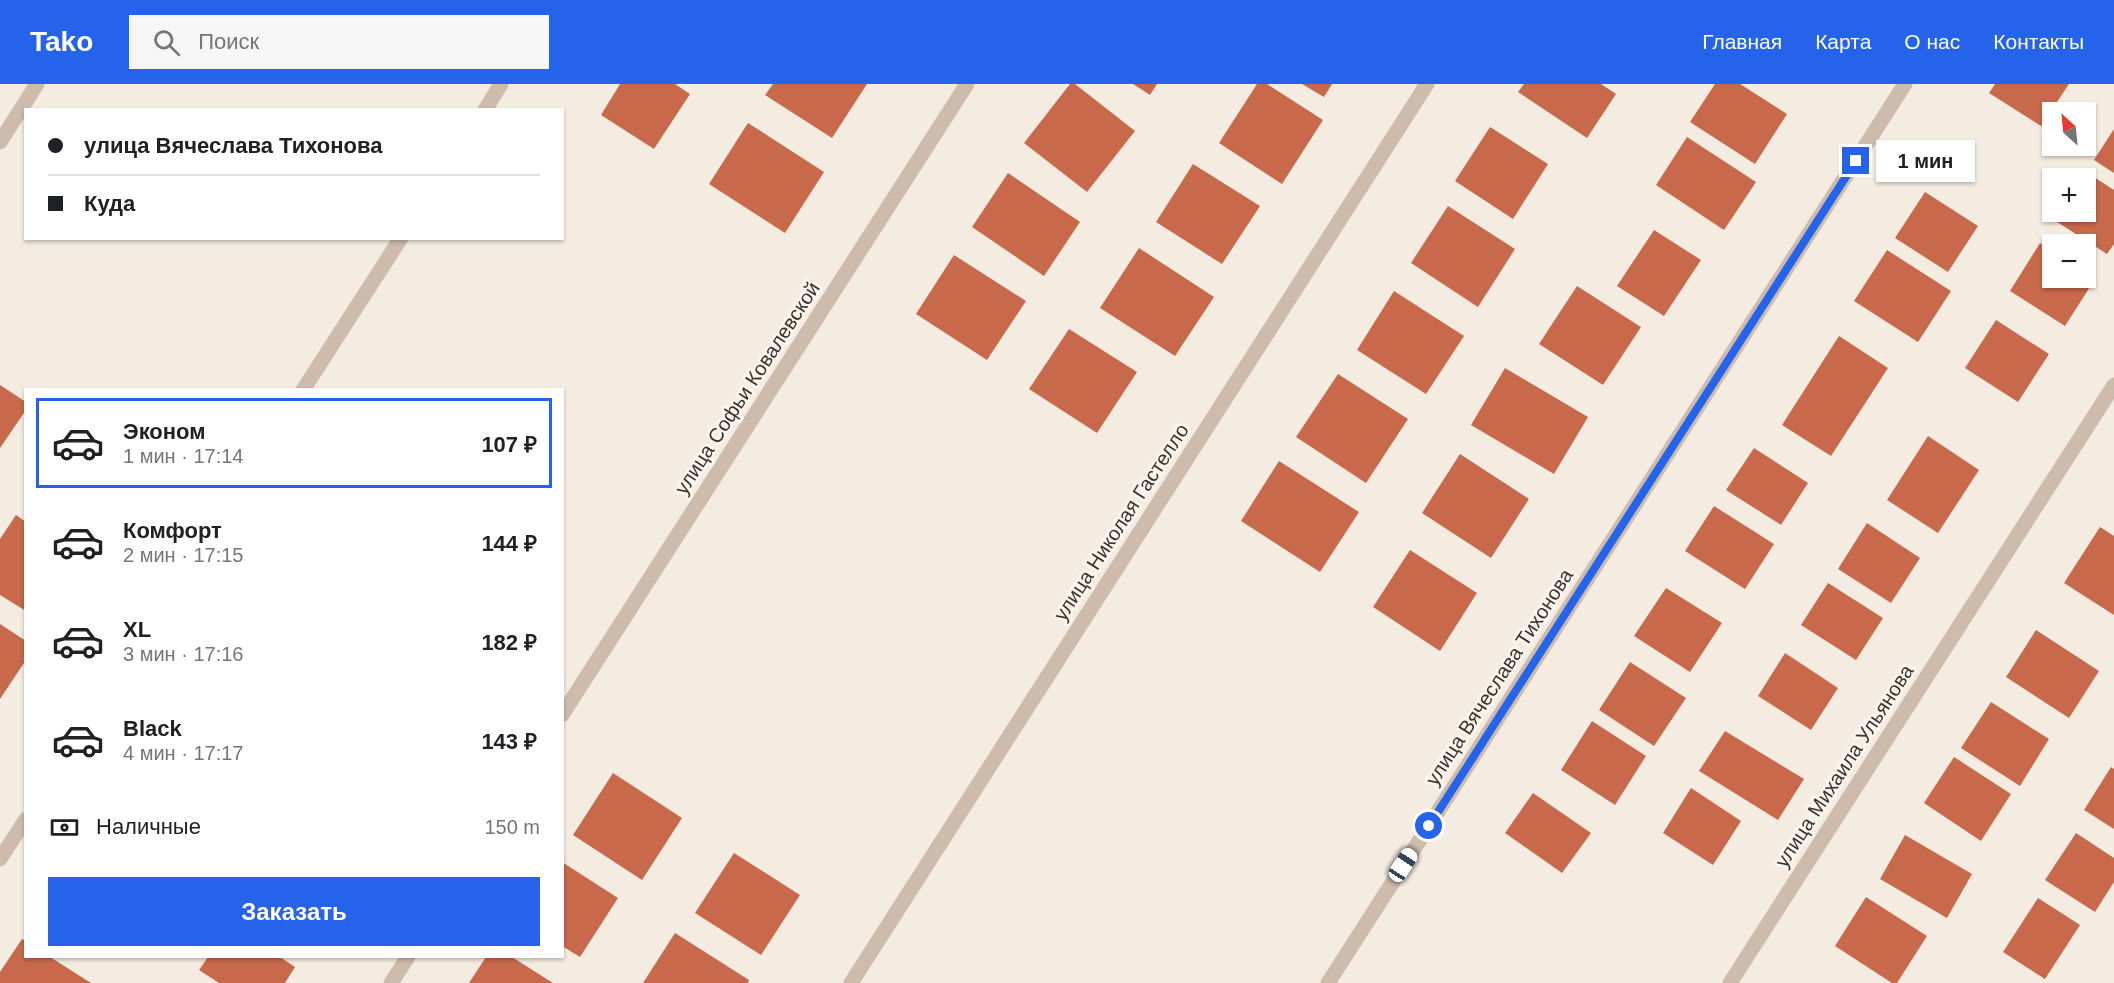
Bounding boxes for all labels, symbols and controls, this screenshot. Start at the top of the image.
search box [129,15,549,69]
text: Tako [30,26,93,57]
icon: search [150,26,183,59]
text: Поиск [198,29,259,54]
text: Главная [1702,30,1782,53]
text: Карта [1815,30,1871,53]
text: О нас [1904,30,1960,53]
text: Контакты [1993,30,2084,53]
north arrow [2042,102,2096,156]
map controls [2042,102,2096,288]
text: улица Вячеслава Тихонова [84,133,383,158]
callout: 1 мин [1877,140,1976,182]
route end [1842,147,1869,174]
text: 1 мин [1898,150,1953,172]
button: + [2042,168,2096,222]
text: Куда [84,191,135,216]
button: − [2042,234,2096,288]
street label: улица Софьи Ковалевской [670,278,824,498]
icon: car [51,416,105,470]
text: Эконом [123,419,206,444]
street label: улица Николая Гастелло [1049,420,1193,624]
text: 107 ₽ [481,432,537,457]
text: 1 мин · 17:14 [123,445,243,467]
icon: car [51,515,105,569]
text: Комфорт [123,518,222,543]
text: 144 ₽ [481,531,537,556]
text: 2 мин · 17:15 [123,544,243,566]
street label: улица Вячеслава Тихонова [1421,564,1578,789]
icon: car [51,614,105,668]
text: XL [123,617,151,642]
text: 182 ₽ [481,630,537,655]
text: 3 мин · 17:16 [123,643,243,665]
street label: улица Михаила Ульянова [1770,660,1918,871]
icon: car [51,713,105,767]
text: Black [123,716,182,741]
text: 143 ₽ [481,729,537,754]
text: 4 мин · 17:17 [123,742,243,764]
icon: cash [48,811,81,844]
route start [1415,812,1442,839]
text: Наличные [96,814,201,839]
text: 150 m [484,816,540,838]
car [1386,845,1420,885]
button: Заказать [48,877,540,946]

